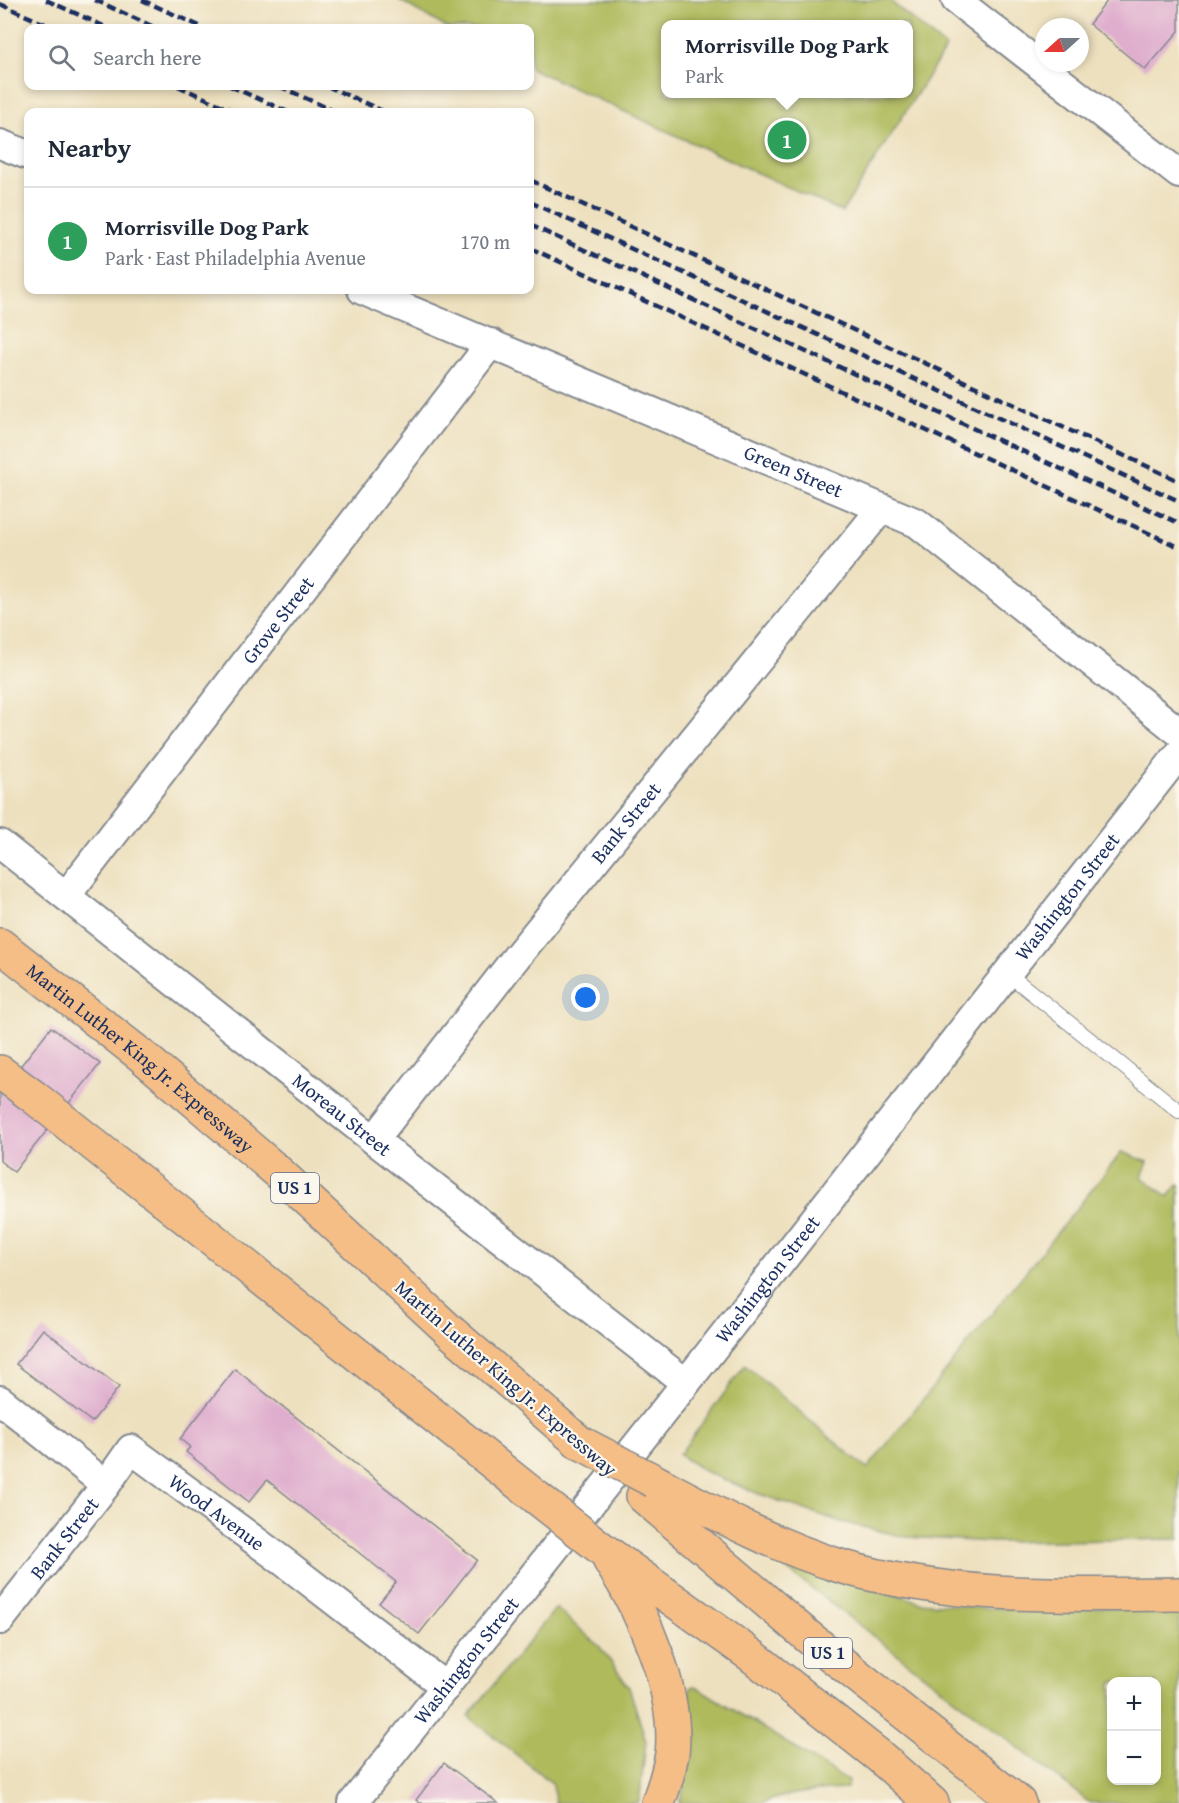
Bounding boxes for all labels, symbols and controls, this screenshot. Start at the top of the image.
north arrow [1035,18,1089,72]
popup [661,20,913,98]
search box [24,24,534,90]
text: Morrisville Dog Park [685,29,889,61]
icon: search [45,41,78,74]
text: Search here [93,41,202,73]
text: Park [685,61,724,90]
pin: 1 [768,118,806,162]
text: Nearby [48,128,131,167]
text: Morrisville Dog Park [105,211,309,243]
text: 1 [62,227,73,256]
text: 170 m [460,227,510,256]
text: Park · East Philadelphia Avenue [105,243,366,272]
street label: Green Street [740,437,848,504]
street label: Grove Street [235,570,321,670]
street label: Bank Street [583,776,667,869]
street label: Washington Street [1008,826,1126,966]
street label: Martin Luther King Jr. Expressway [20,956,261,1159]
your location [571,983,600,1012]
street label: Moreau Street [286,1066,398,1163]
road number: US 1 [271,1173,319,1203]
street label: Washington Street [708,1209,826,1349]
street label: Martin Luther King Jr. Expressway [389,1273,624,1482]
street label: Wood Avenue [163,1467,271,1557]
street label: Bank Street [22,1491,105,1585]
street label: Washington Street [406,1590,525,1730]
road number: US 1 [804,1638,852,1668]
map controls [1107,1677,1161,1785]
button: + [1107,1677,1161,1731]
button: − [1107,1731,1161,1785]

